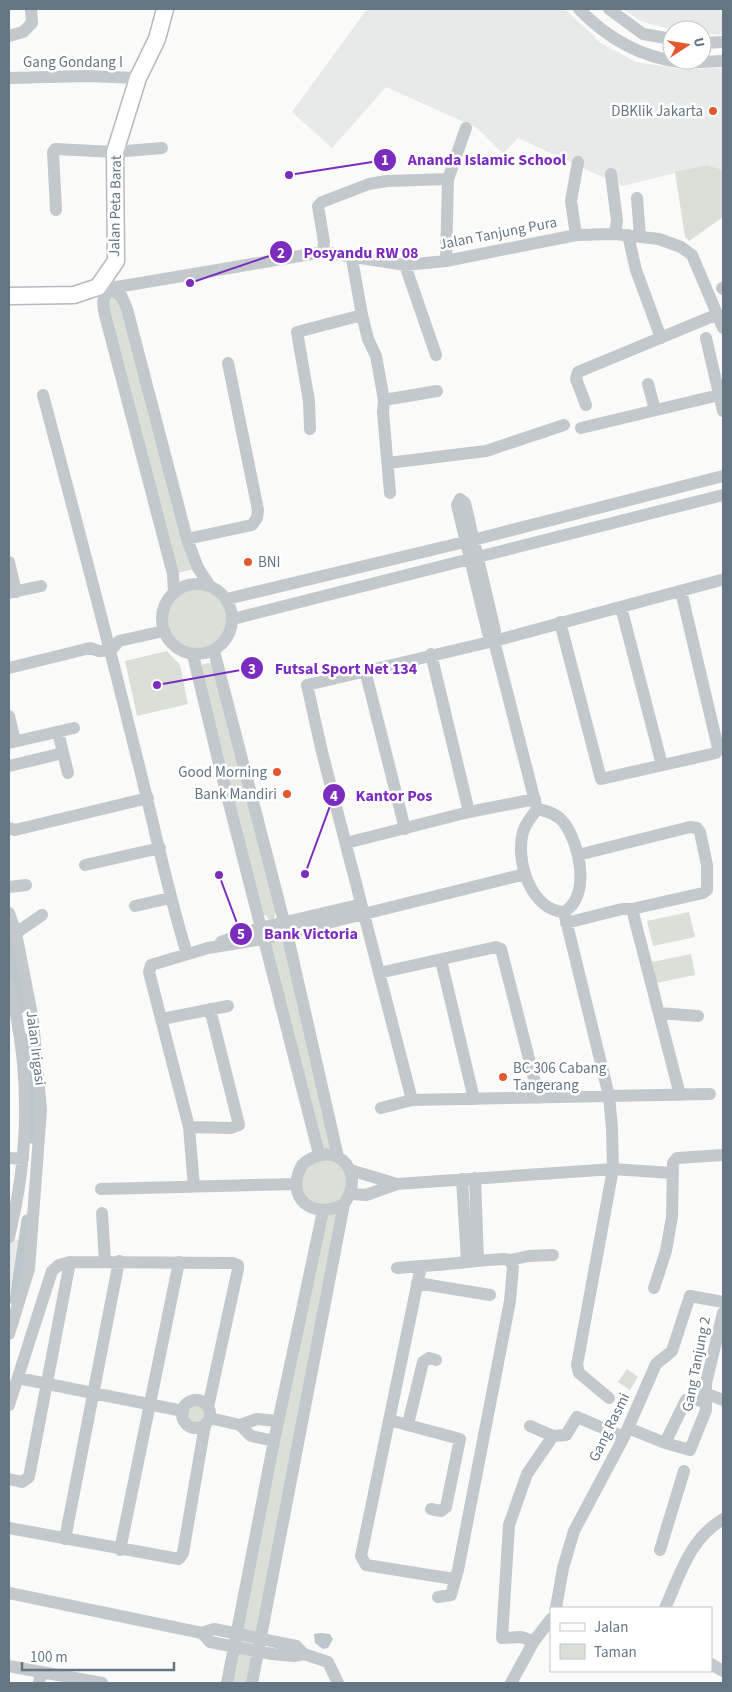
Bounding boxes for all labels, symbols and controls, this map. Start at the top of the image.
north arrow [662,20,712,70]
text: U [688,36,709,49]
street label: Gang Gondang I [23,52,123,73]
place label: DBKlik Jakarta [611,101,703,122]
marker: DBKlik Jakarta [707,105,719,117]
callout: Ananda Islamic School [373,144,576,175]
text: Ananda Islamic School [407,149,567,171]
text: 1 [381,150,389,171]
street label: Jalan Peta Barat [104,155,127,257]
street label: Jalan Tanjung Pura [437,212,559,255]
callout: Posyandu RW 08 [268,237,428,268]
text: Posyandu RW 08 [303,242,419,264]
text: 2 [277,243,285,264]
place label: BNI [258,552,280,573]
marker: BNI [242,556,254,568]
callout: Futsal Sport Net 134 [240,653,427,684]
text: Futsal Sport Net 134 [275,658,418,680]
text: 3 [248,659,256,680]
place label: Good Morning [178,762,267,783]
marker: Good Morning [271,766,283,778]
callout: Kantor Pos [321,780,443,811]
place label: Bank Mandiri [194,784,277,805]
text: Kantor Pos [356,785,432,807]
text: 4 [330,786,338,807]
marker: Bank Mandiri [281,788,293,800]
callout: Bank Victoria [229,918,368,949]
text: Bank Victoria [264,923,358,945]
text: 5 [237,924,245,945]
street label: Jalan Irigasi [21,1010,50,1087]
place label: BC 306 Cabang Tangerang [513,1058,607,1096]
marker: BC 306 Cabang Tangerang [497,1071,509,1083]
street label: Gang Tanjung 2 [677,1315,716,1413]
street label: Gang Rasmi [584,1389,635,1465]
legend [550,1607,712,1672]
text: Jalan [594,1617,628,1638]
scale bar [22,1640,175,1672]
text: Taman [594,1642,637,1663]
text: 100 m [30,1647,68,1668]

